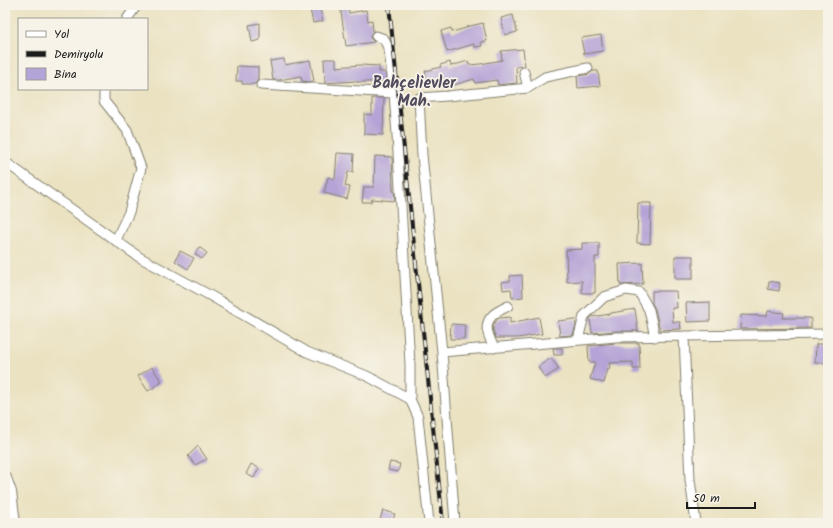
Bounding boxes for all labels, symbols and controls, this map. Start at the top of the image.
legend [18,18,148,90]
text: Yol [54,25,69,44]
text: Demiryolu [54,45,104,64]
text: Bina [54,65,77,84]
district label: Bahçelievler Mah. [372,71,457,114]
scale bar [687,484,755,510]
text: 50 m [693,489,720,508]

